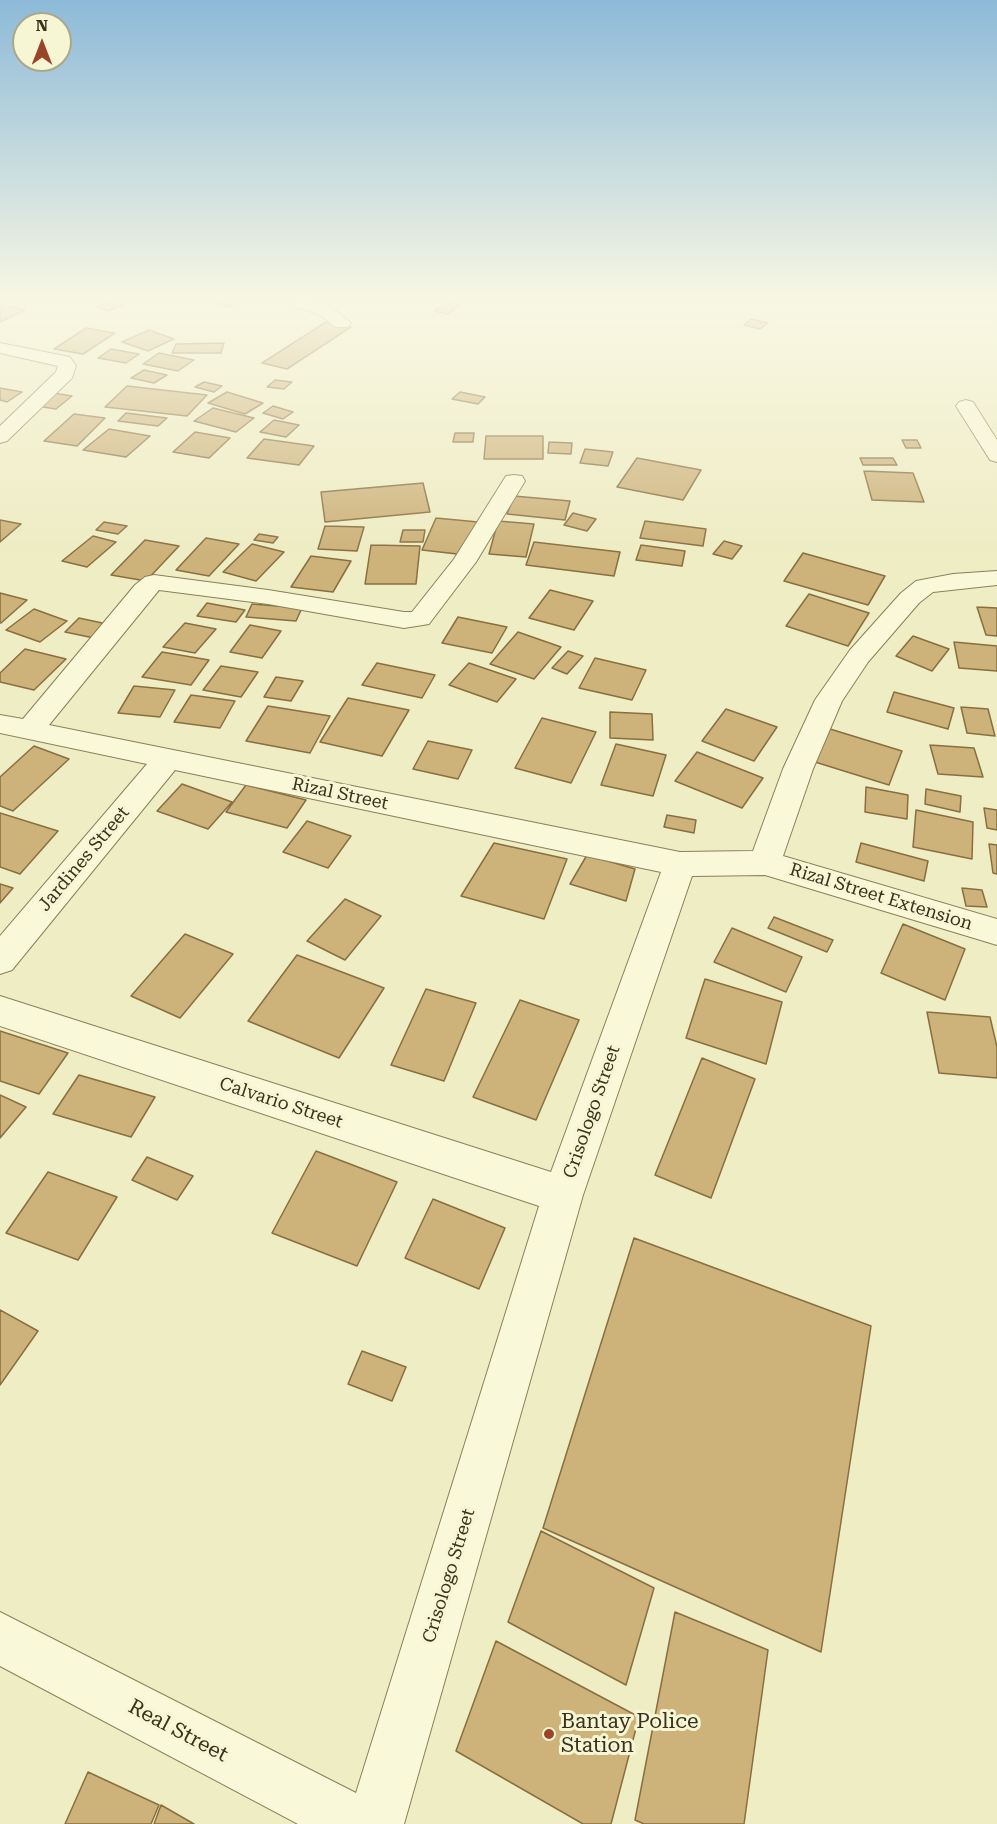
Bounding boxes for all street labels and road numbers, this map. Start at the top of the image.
street label: Rizal Street [290,773,390,815]
street label: Jardines Street [34,802,134,916]
street label: Rizal Street Extension [787,859,975,935]
street label: Crisologo Street [559,1043,625,1181]
street label: Calvario Street [217,1073,345,1133]
street label: Crisologo Street [418,1506,480,1646]
street label: Real Street [124,1694,232,1768]

